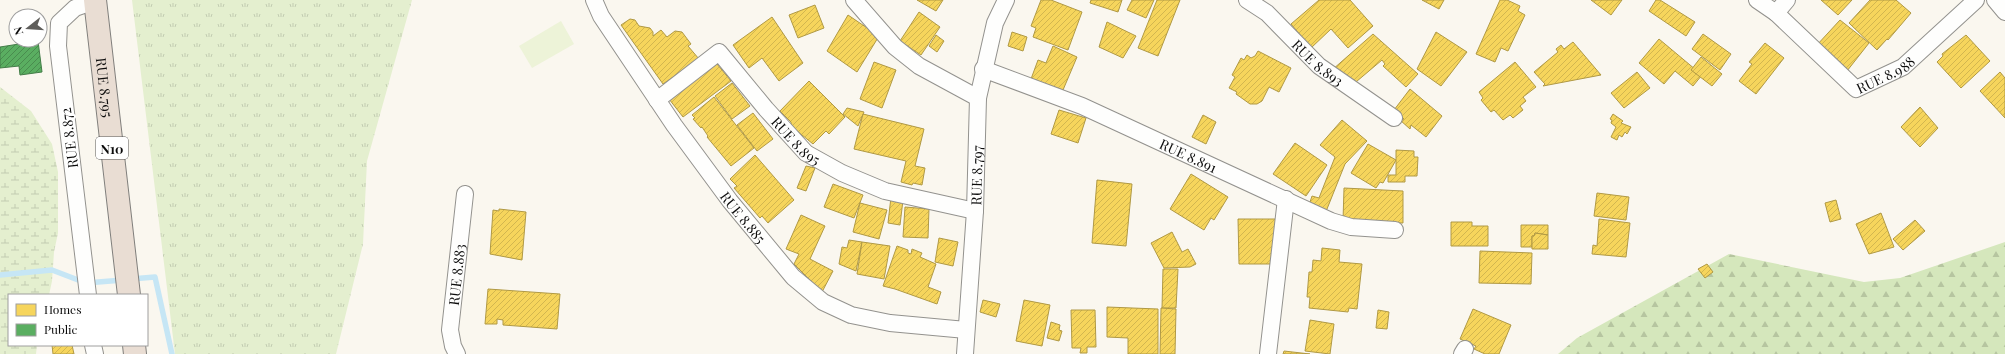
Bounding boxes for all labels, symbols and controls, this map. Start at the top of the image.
north arrow [8,8,48,48]
text: N [10,25,26,37]
street label: RUE 8.893 [1288,35,1347,90]
street label: RUE 8.988 [1853,52,1918,97]
street label: RUE 8.795 [92,57,118,119]
street label: RUE 8.872 [56,106,82,169]
street label: RUE 8.895 [768,112,824,169]
street label: RUE 8.891 [1157,134,1220,177]
road number: N10 [96,137,128,159]
street label: RUE 8.797 [966,145,986,206]
street label: RUE 8.885 [716,187,771,247]
street label: RUE 8.883 [443,243,469,306]
legend [8,294,148,346]
text: Homes [44,301,82,317]
text: Public [44,321,78,337]

